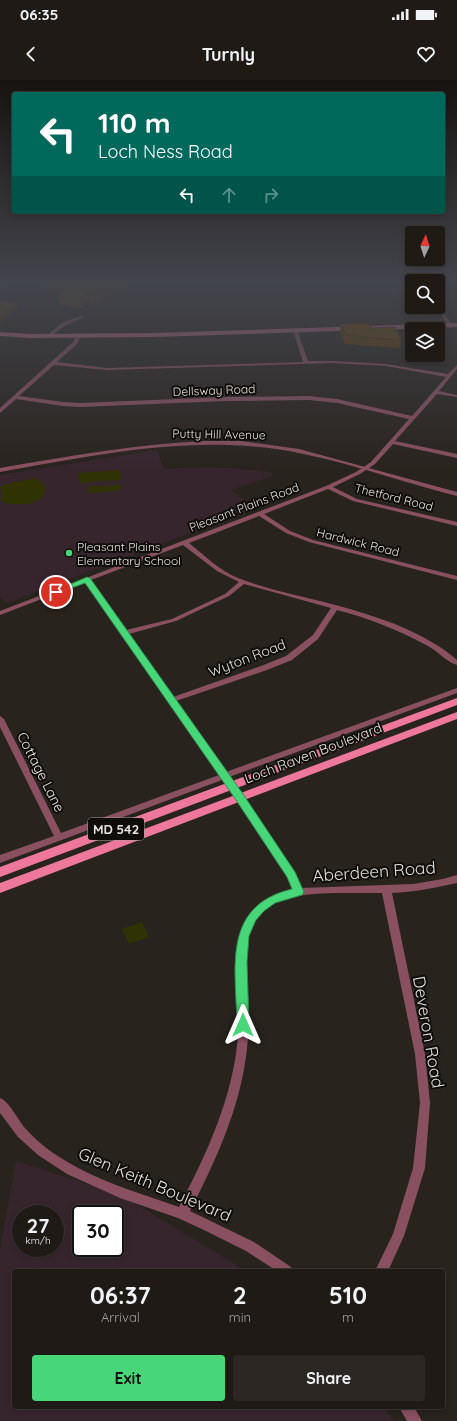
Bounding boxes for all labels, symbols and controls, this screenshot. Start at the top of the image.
text: 06:35 [20,5,58,24]
icon: back [20,43,42,65]
text: Turnly [202,43,255,66]
icon: heart [415,43,437,65]
text: 110 m [98,105,171,140]
icon: left [32,108,84,160]
text: Loch Ness Road [98,140,233,163]
icon: left [176,184,198,206]
icon: ahead [218,184,240,206]
icon: right [260,184,282,206]
north arrow [405,226,445,266]
map controls [405,226,445,362]
button: search [405,274,445,314]
button: layers [405,322,445,362]
street label: Dellsway Road [172,381,256,399]
street label: Putty Hill Avenue [172,426,266,442]
street label: Pleasant Plains Road [187,479,301,535]
street label: Thetford Road [353,480,435,514]
street label: Hardwick Road [315,524,401,560]
place label: Pleasant Plains Elementary School [77,539,181,568]
marker: Pleasant Plains Elementary School [64,548,74,558]
pin [39,575,73,609]
icon: arrive [45,581,67,603]
street label: Wyton Road [206,635,288,681]
street label: Loch Raven Boulevard [242,718,384,788]
street label: Cottage Lane [13,729,69,815]
road number: MD 542 [88,818,144,840]
street label: Aberdeen Road [312,856,436,886]
street label: Deveron Road [409,974,449,1090]
position arrow [222,1004,264,1046]
street label: Glen Keith Boulevard [75,1142,235,1226]
speed limit sign: 30 [72,1205,124,1257]
text: 27 [27,1213,49,1238]
text: km/h [25,1234,51,1247]
text: 06:37 [90,1280,151,1310]
text: 2 [233,1280,247,1310]
text: 510 [329,1280,367,1310]
text: Arrival [101,1309,140,1325]
text: min [229,1309,251,1325]
text: m [342,1309,354,1325]
button: Exit [32,1355,225,1401]
button: Share [233,1355,425,1401]

